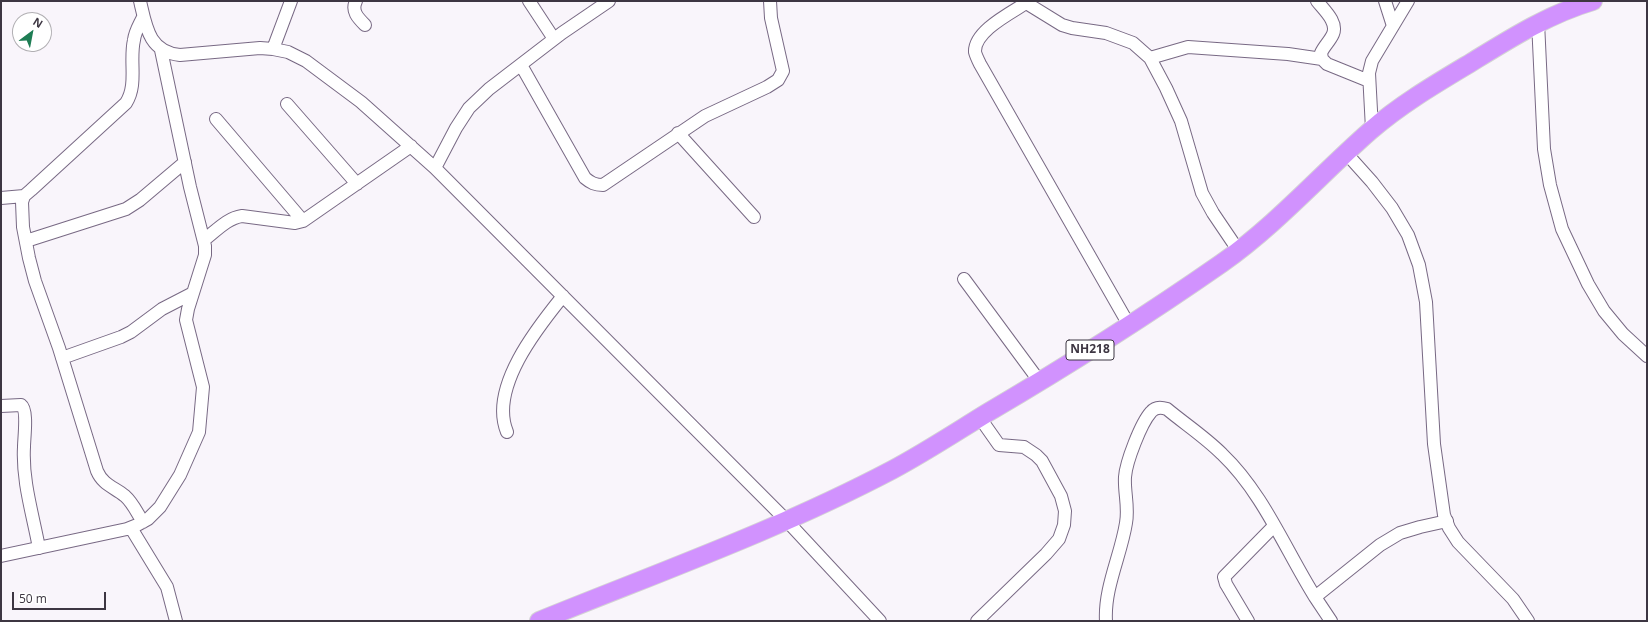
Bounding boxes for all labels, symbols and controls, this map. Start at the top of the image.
north arrow [12,12,52,52]
text: N [30,14,46,31]
road number: NH218 [1066,340,1114,360]
scale bar [14,584,108,610]
text: 50 m [19,590,47,607]

